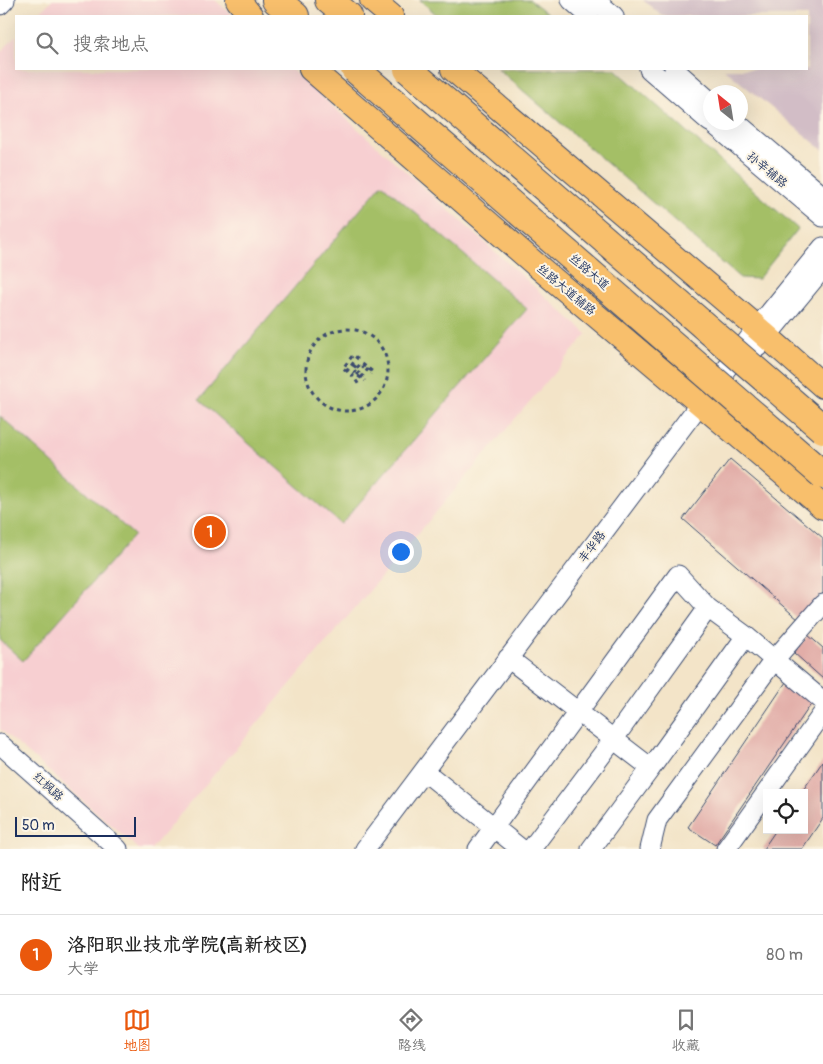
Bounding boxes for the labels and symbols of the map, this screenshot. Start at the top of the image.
north arrow [703,85,748,130]
street label: 孙辛辅路 [744,149,790,191]
street label: 丝路大道 [566,251,612,293]
street label: 丝路大道辅路 [534,261,598,319]
pin: 1 [194,513,226,551]
street label: 丰华路 [575,528,609,566]
your location [388,539,414,565]
street label: 红枫路 [30,769,66,805]
scale bar [15,814,136,837]

